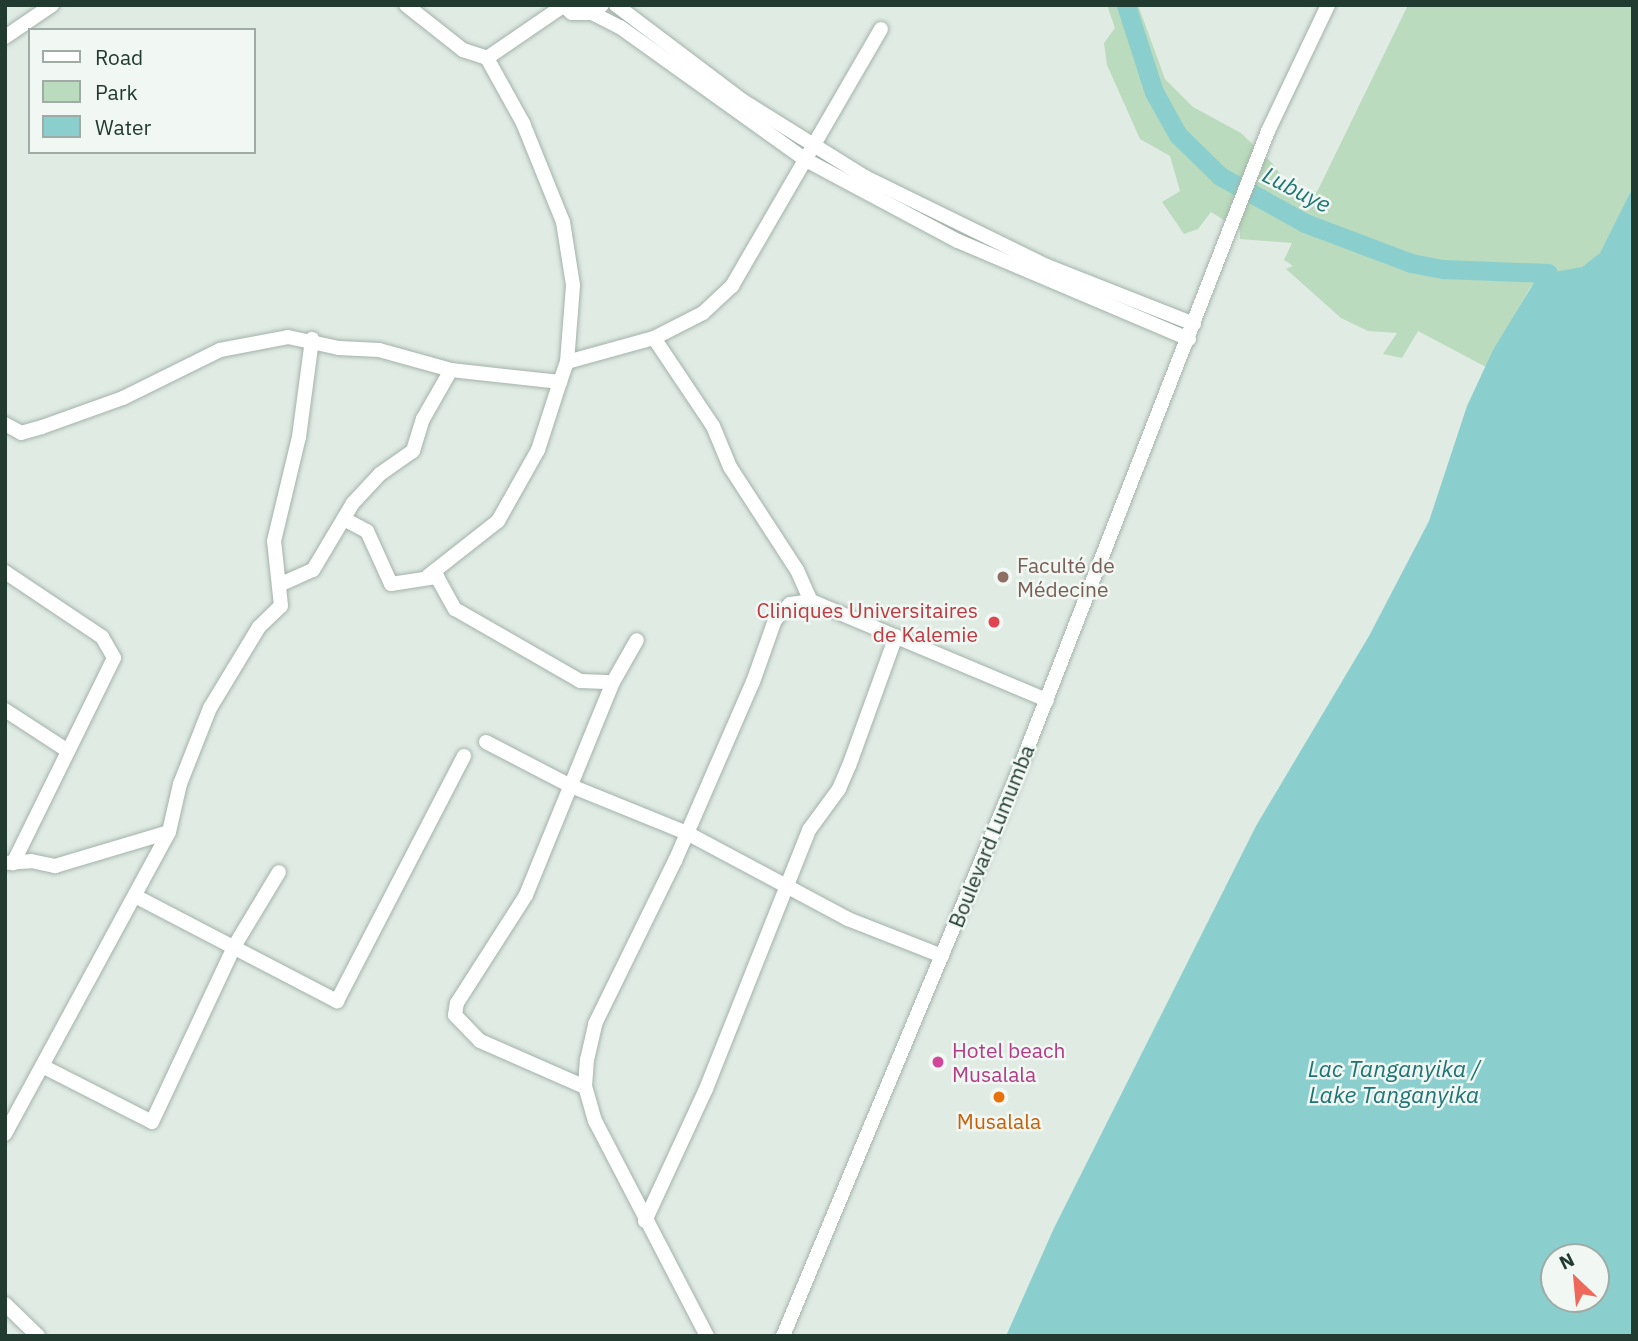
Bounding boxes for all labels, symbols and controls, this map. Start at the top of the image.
legend [28,28,256,154]
text: Road [95,43,143,71]
text: Park [95,78,138,106]
text: Water [95,113,151,141]
water label: Lubuye [1258,160,1336,218]
place label: Faculté de Médecine [1017,552,1115,602]
marker: Faculté de Médecine [995,569,1011,585]
place label: Cliniques Universitaires de Kalemie [757,597,978,647]
marker: Cliniques Universitaires de Kalemie [984,612,1004,632]
street label: Boulevard Lumumba [943,741,1039,931]
place label: Hotel beach Musalala [952,1037,1066,1087]
marker: Hotel beach Musalala [930,1054,946,1070]
water label: Lac Tanganyika / Lake Tanganyika [1308,1054,1480,1108]
marker: Musalala [991,1089,1007,1105]
place label: Musalala [957,1108,1041,1134]
north arrow [1540,1243,1610,1313]
text: N [1555,1247,1578,1275]

